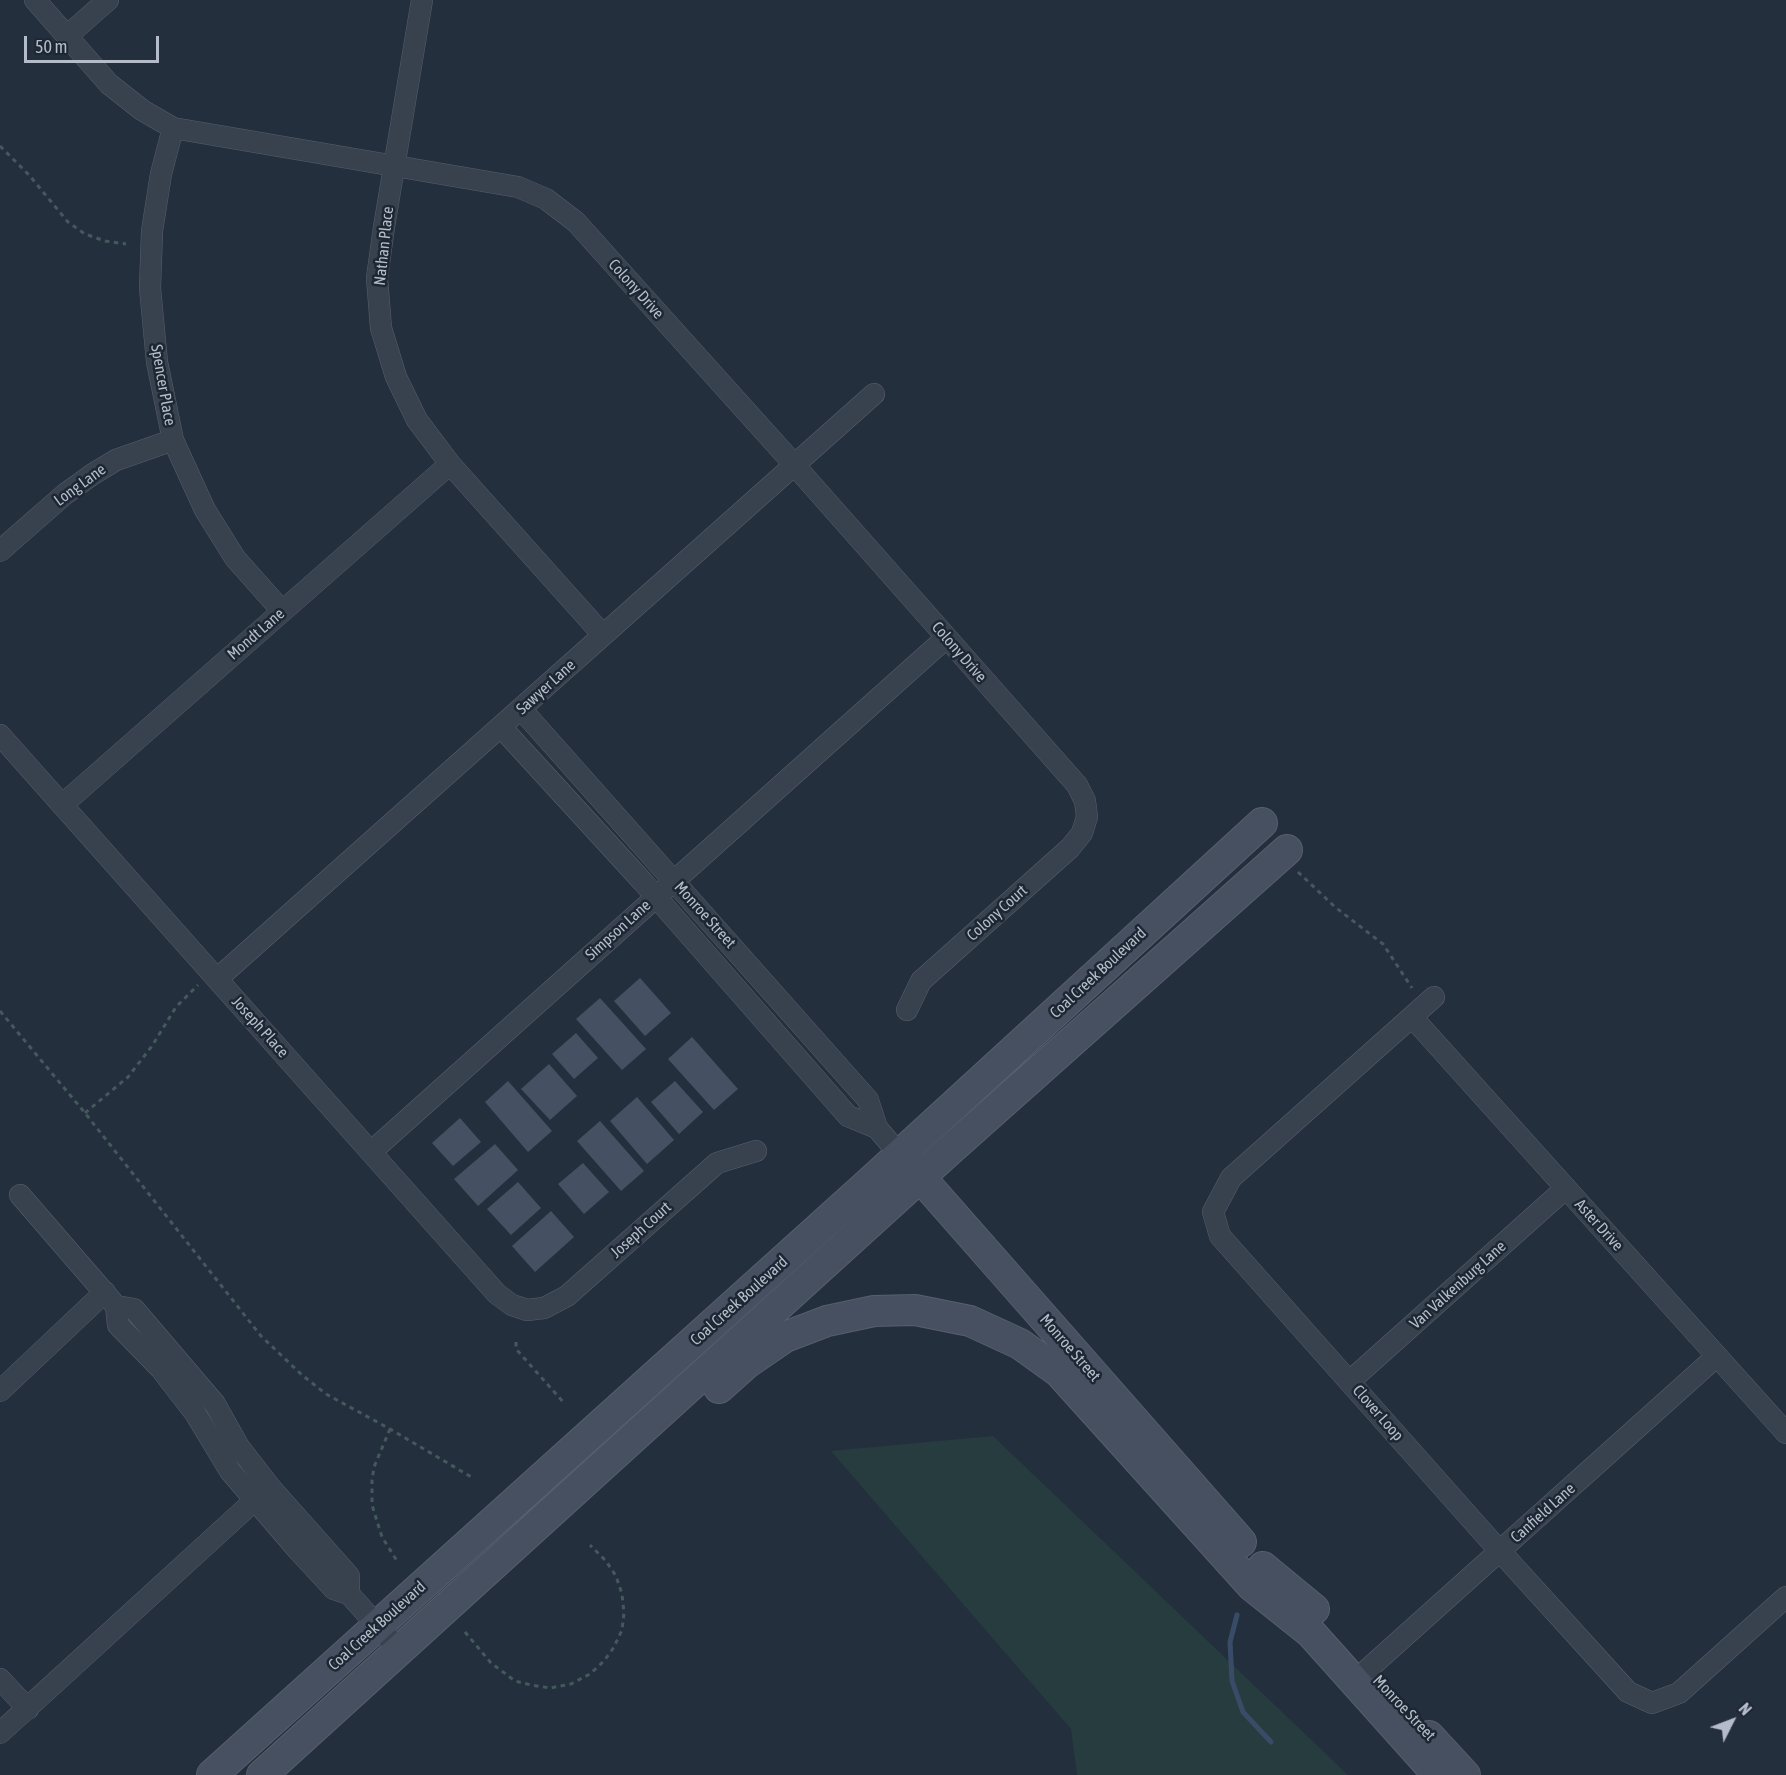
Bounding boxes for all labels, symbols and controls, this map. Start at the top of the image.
scale bar [27,24,162,62]
text: 50 m [35,36,67,57]
street label: Nathan Place [370,206,398,286]
street label: Colony Drive [604,255,668,323]
street label: Spencer Place [146,343,180,427]
street label: Long Lane [50,460,110,510]
street label: Mondt Lane [224,604,288,664]
street label: Colony Drive [928,618,990,686]
street label: Sawyer Lane [512,655,580,719]
street label: Monroe Street [670,878,740,952]
street label: Colony Court [963,881,1031,945]
street label: Simpson Lane [581,896,655,964]
street label: Coal Creek Boulevard [1046,924,1150,1022]
street label: Joseph Place [228,992,292,1062]
street label: Aster Drive [1571,1195,1627,1255]
street label: Joseph Court [607,1198,675,1262]
street label: Van Valkenburg Lane [1406,1237,1510,1333]
street label: Coal Creek Boulevard [686,1252,792,1350]
street label: Monroe Street [1036,1310,1104,1386]
street label: Clover Loop [1348,1381,1408,1445]
street label: Canfield Lane [1507,1479,1579,1547]
street label: Coal Creek Boulevard [324,1577,430,1675]
street label: Monroe Street [1369,1671,1439,1745]
north arrow [1702,1691,1762,1751]
text: N [1736,1699,1755,1718]

